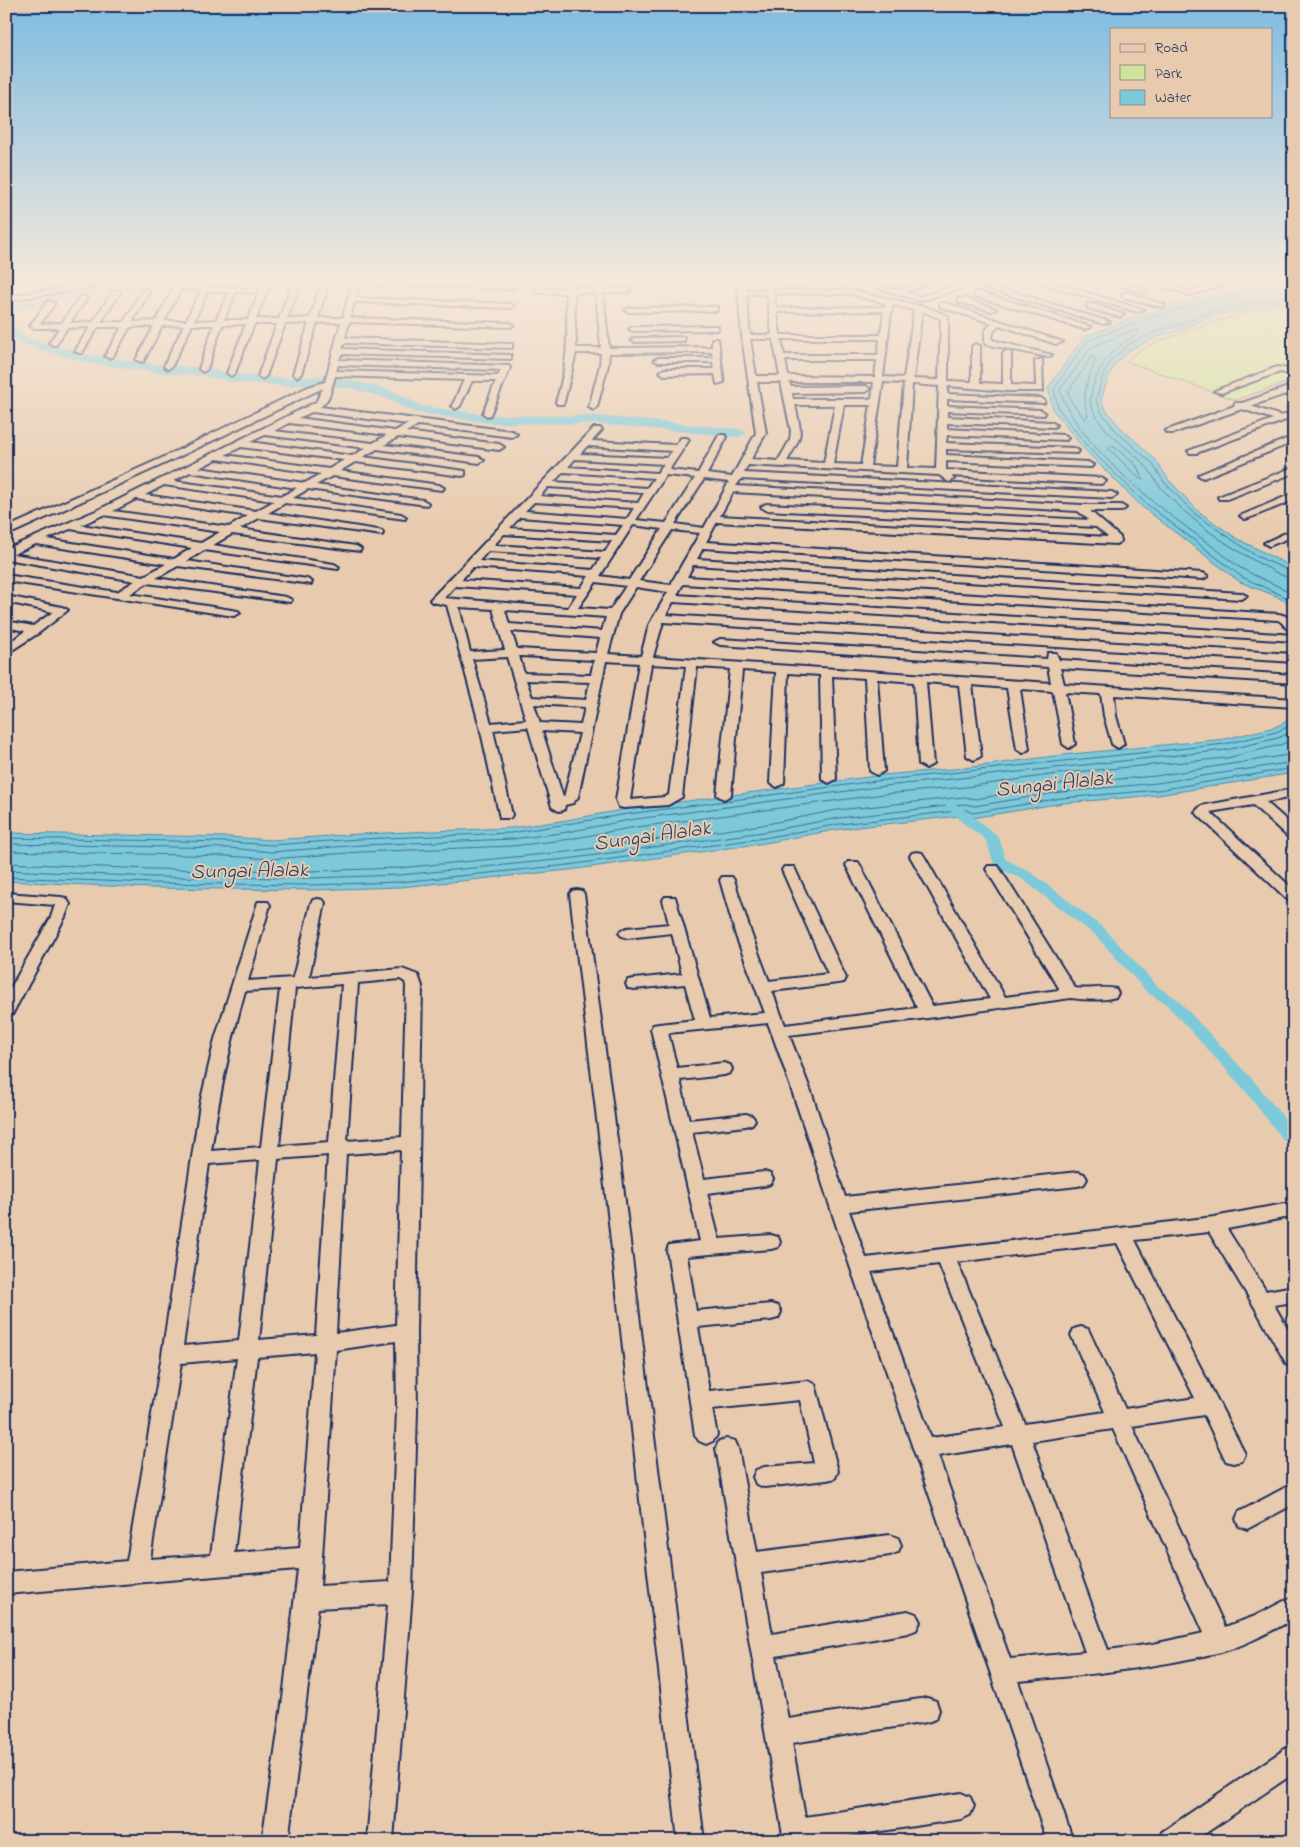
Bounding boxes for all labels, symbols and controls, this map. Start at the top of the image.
legend [1110,28,1272,118]
text: Road [1155,37,1188,59]
text: Park [1155,63,1183,85]
text: Water [1155,87,1191,109]
water label: Sungai Alalak [994,764,1115,807]
water label: Sungai Alalak [592,814,713,861]
water label: Sungai Alalak [190,856,309,889]

